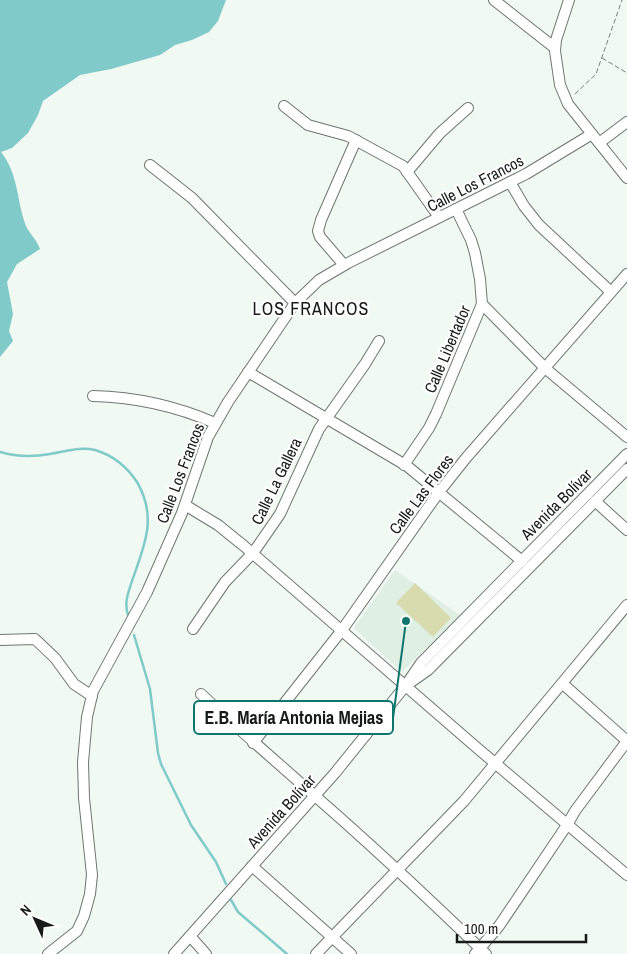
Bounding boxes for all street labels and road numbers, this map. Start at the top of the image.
street label: Calle Los Francos [423,149,527,217]
street label: Calle Libertador [419,301,476,396]
street label: Calle Los Francos [151,420,209,526]
street label: Calle La Gallera [245,433,307,528]
street label: Calle Las Flores [384,450,458,538]
street label: Avenida Bolívar [515,463,597,545]
street label: Avenida Bolívar [241,769,321,853]

